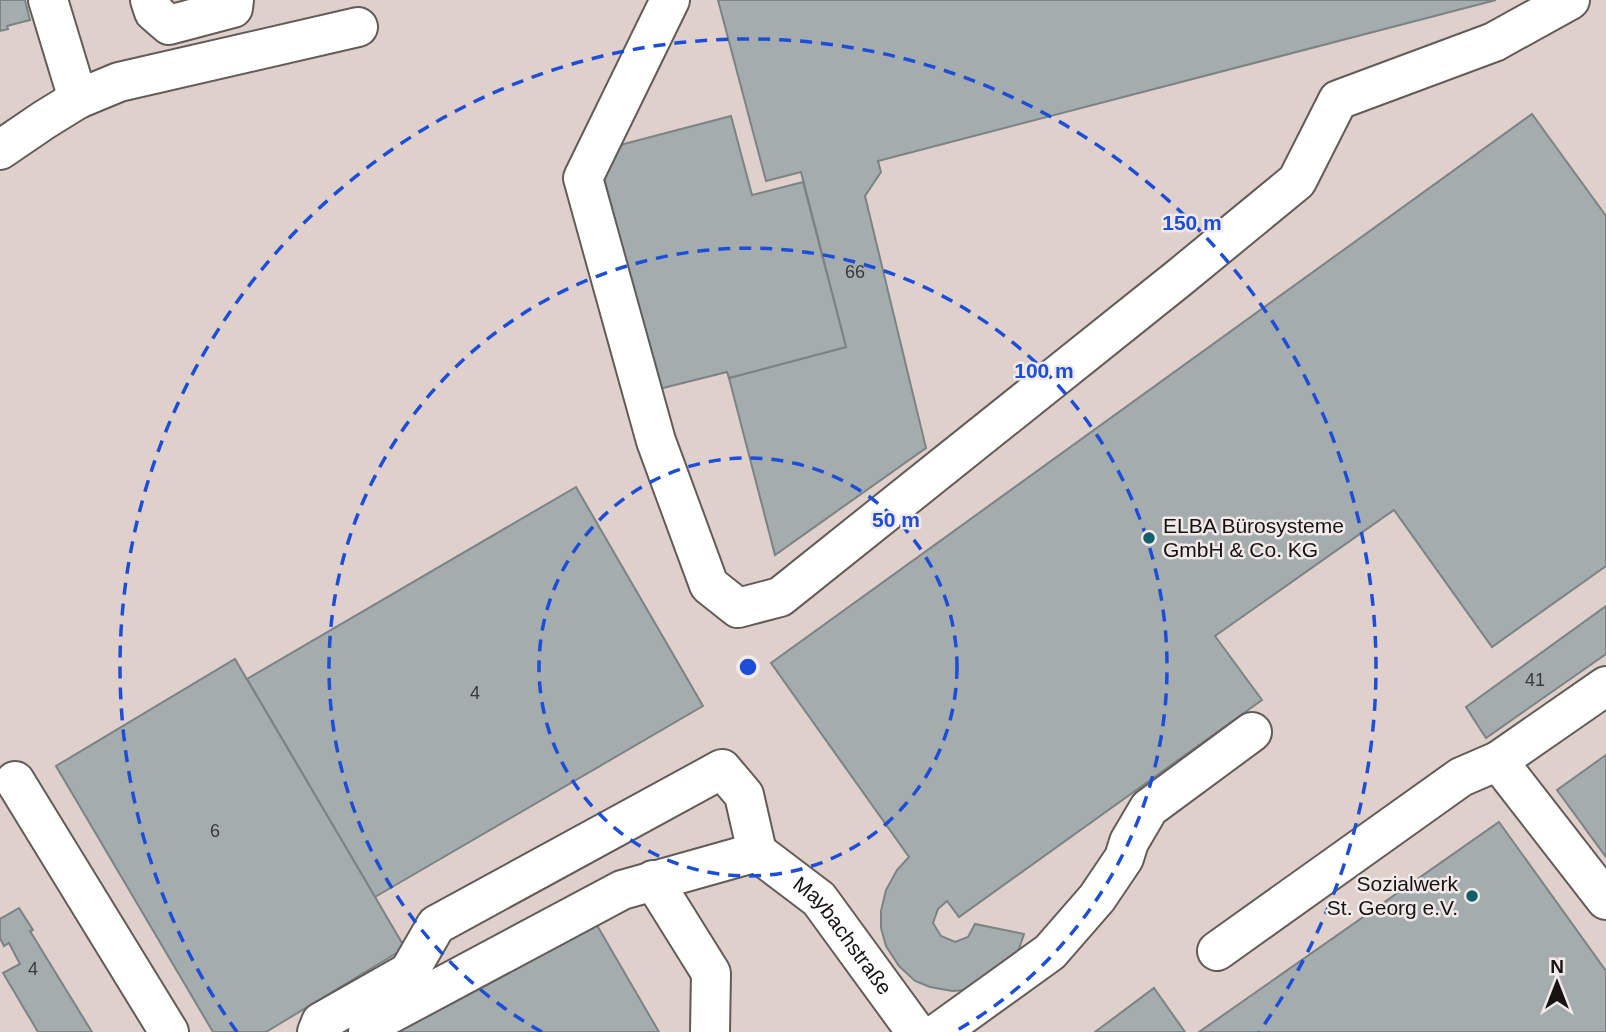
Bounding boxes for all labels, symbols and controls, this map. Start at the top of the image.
text: 150 m [1162,211,1222,234]
house number: 66 [845,262,865,282]
text: 100 m [1014,359,1074,382]
text: 50 m [872,508,920,531]
place label: ELBA Bürosysteme GmbH & Co. KG [1163,514,1344,561]
marker: ELBA Bürosysteme GmbH & Co. KG [1141,530,1157,546]
centre of rings [736,655,760,679]
house number: 41 [1525,670,1545,690]
house number: 4 [470,683,480,703]
house number: 6 [210,821,220,841]
street label: Maybachstraße [789,872,897,999]
place label: Sozialwerk St. Georg e.V. [1327,872,1458,919]
marker: Sozialwerk St. Georg e.V. [1464,888,1480,904]
north arrow [1522,948,1592,1018]
text: N [1550,956,1564,977]
house number: 4 [28,959,38,979]

